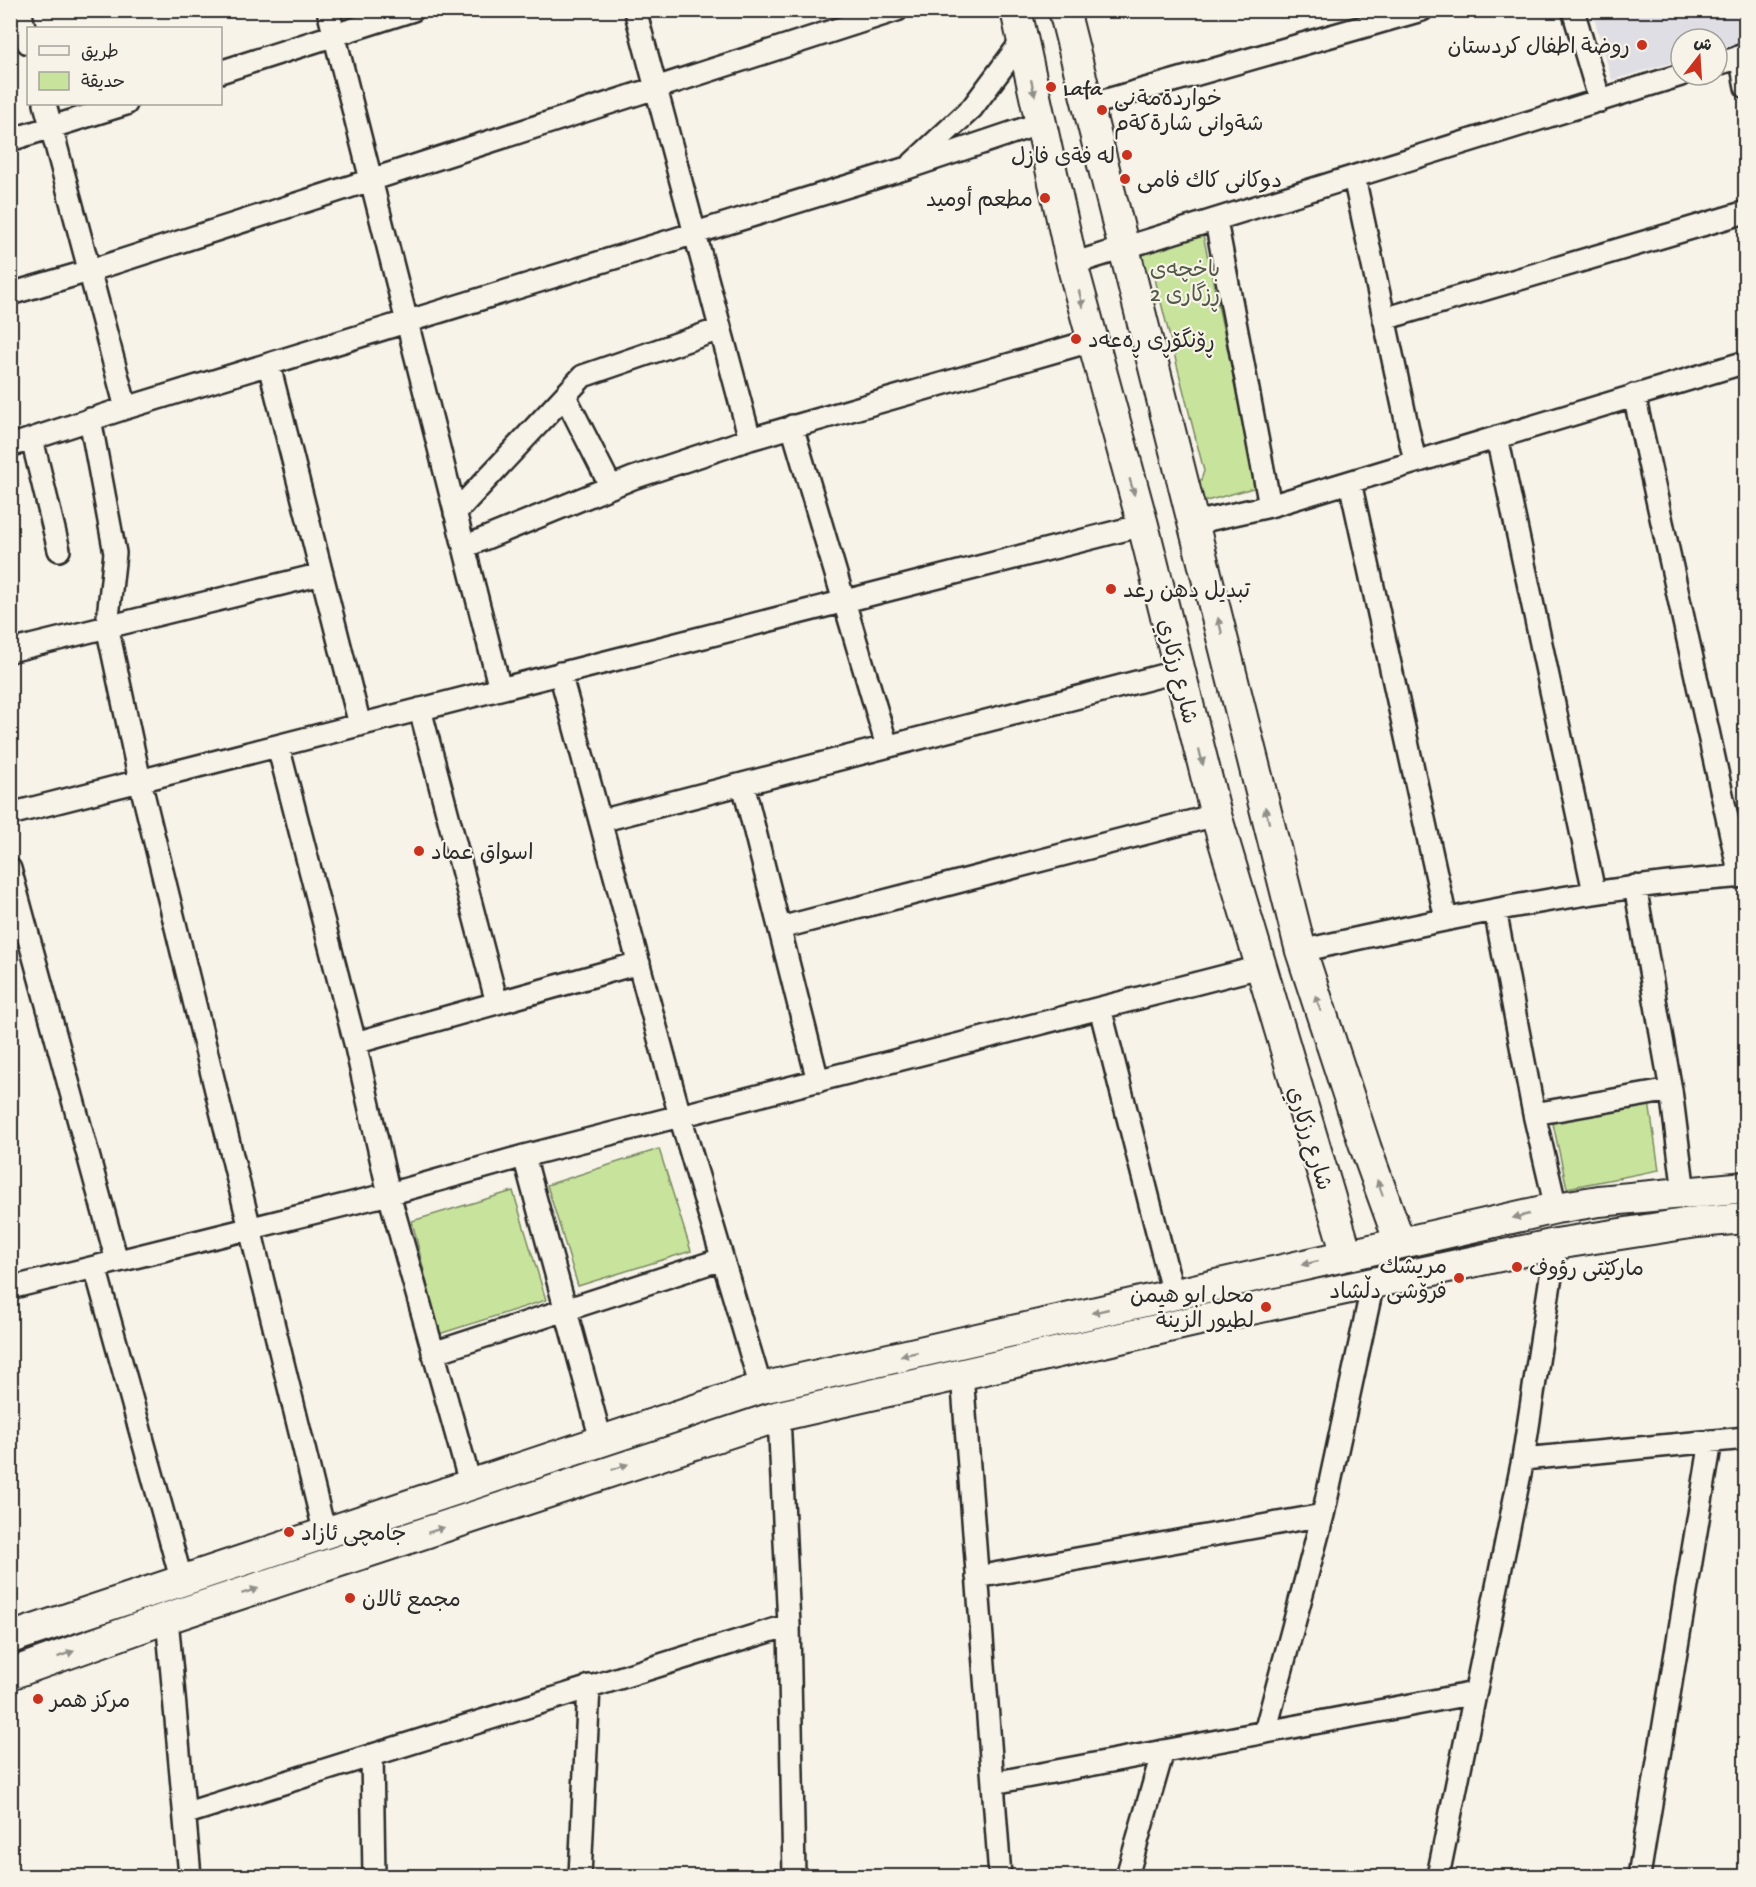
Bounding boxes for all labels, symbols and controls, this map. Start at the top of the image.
legend [27,27,222,105]
north arrow [1669,27,1729,87]
text: ش [1691,34,1714,58]
place label: روضة اطفال كردستان [1448,36,1630,62]
marker: روضة اطفال كردستان [1635,38,1649,52]
text: طريق [81,43,119,64]
text: حديقة [81,73,125,94]
place label: Lafa [1063,78,1103,104]
one-way arrow [1029,79,1038,98]
marker: Lafa [1044,80,1058,94]
place label: خواردةمةنى شةوانى شارةكةم [1114,88,1263,140]
marker: خواردةمةنى شةوانى شارةكةم [1095,103,1109,117]
place label: له فةى فازل [1011,146,1115,172]
marker: له فةى فازل [1120,148,1134,162]
place label: دوكانى كاك فامى [1137,170,1282,196]
marker: دوكانى كاك فامى [1118,172,1132,186]
place label: مطعم أوميد [926,185,1033,215]
marker: مطعم أوميد [1038,191,1052,205]
park label: باخچەی ڕزگاری 2 [1150,259,1220,312]
one-way arrow [1076,290,1086,308]
place label: ڕۆنگۆڕی ڕەعەد [1088,327,1215,358]
marker: ڕۆنگۆڕی ڕەعەد [1069,332,1083,346]
one-way arrow [1128,478,1137,496]
place label: تبديل دهن رعد [1123,580,1251,606]
marker: تبديل دهن رعد [1104,582,1118,596]
street label: شارع رزكاري [1150,617,1201,727]
one-way arrow [1214,617,1224,635]
one-way arrow [1197,748,1206,766]
one-way arrow [1262,806,1272,824]
place label: اسواق عماد [431,842,534,868]
marker: اسواق عماد [412,844,426,858]
one-way arrow [1313,994,1322,1012]
street label: شارع رزكاري [1279,1084,1335,1194]
one-way arrow [1374,1179,1384,1197]
one-way arrow [1511,1212,1530,1221]
place label: مريشك فرۆشى دڵشاد [1329,1256,1447,1307]
place label: ماركێتى رؤوف [1529,1258,1644,1284]
one-way arrow [1301,1259,1320,1269]
marker: ماركێتى رؤوف [1510,1260,1524,1274]
marker: مريشك فرۆشى دڵشاد [1452,1271,1466,1285]
place label: محل ابو هيمن لطيور الزينة [1130,1285,1254,1336]
marker: محل ابو هيمن لطيور الزينة [1259,1300,1273,1314]
one-way arrow [1090,1307,1109,1316]
one-way arrow [900,1349,919,1359]
one-way arrow [611,1462,629,1472]
place label: جامچی ئازاد [301,1523,407,1549]
marker: جامچی ئازاد [282,1525,296,1539]
one-way arrow [427,1525,445,1535]
one-way arrow [241,1586,259,1595]
place label: مجمع ئالان [362,1589,461,1615]
marker: مجمع ئالان [343,1591,357,1605]
one-way arrow [57,1648,75,1658]
place label: مركز همر [48,1690,130,1716]
marker: مركز همر [31,1692,45,1706]

